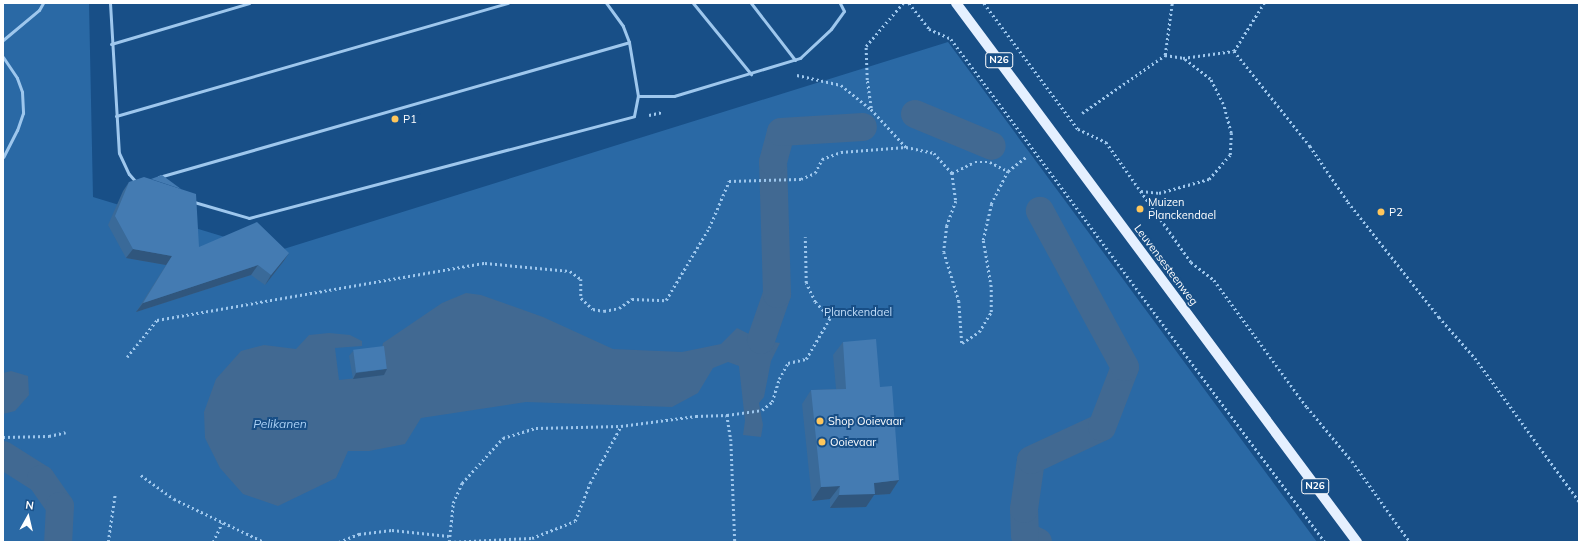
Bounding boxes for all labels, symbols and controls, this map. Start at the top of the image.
road number: N26 [985,52,1013,68]
place label: P1 [403,112,417,126]
marker: P1 [390,114,400,124]
place label: Muizen Planckendael [1148,196,1216,222]
marker: Muizen Planckendael [1135,204,1145,214]
place label: P2 [1389,205,1403,219]
marker: P2 [1376,207,1386,217]
street label: Leuvensesteenweg [1131,222,1201,308]
park label: Planckendael [824,305,892,319]
place label: Shop Ooievaar [828,414,903,428]
marker: Shop Ooievaar [815,416,825,426]
water label: Pelikanen [253,417,307,431]
place label: Ooievaar [830,435,876,449]
marker: Ooievaar [817,437,827,447]
road number: N26 [1301,478,1329,494]
north arrow [8,497,48,537]
text: N [25,498,35,513]

